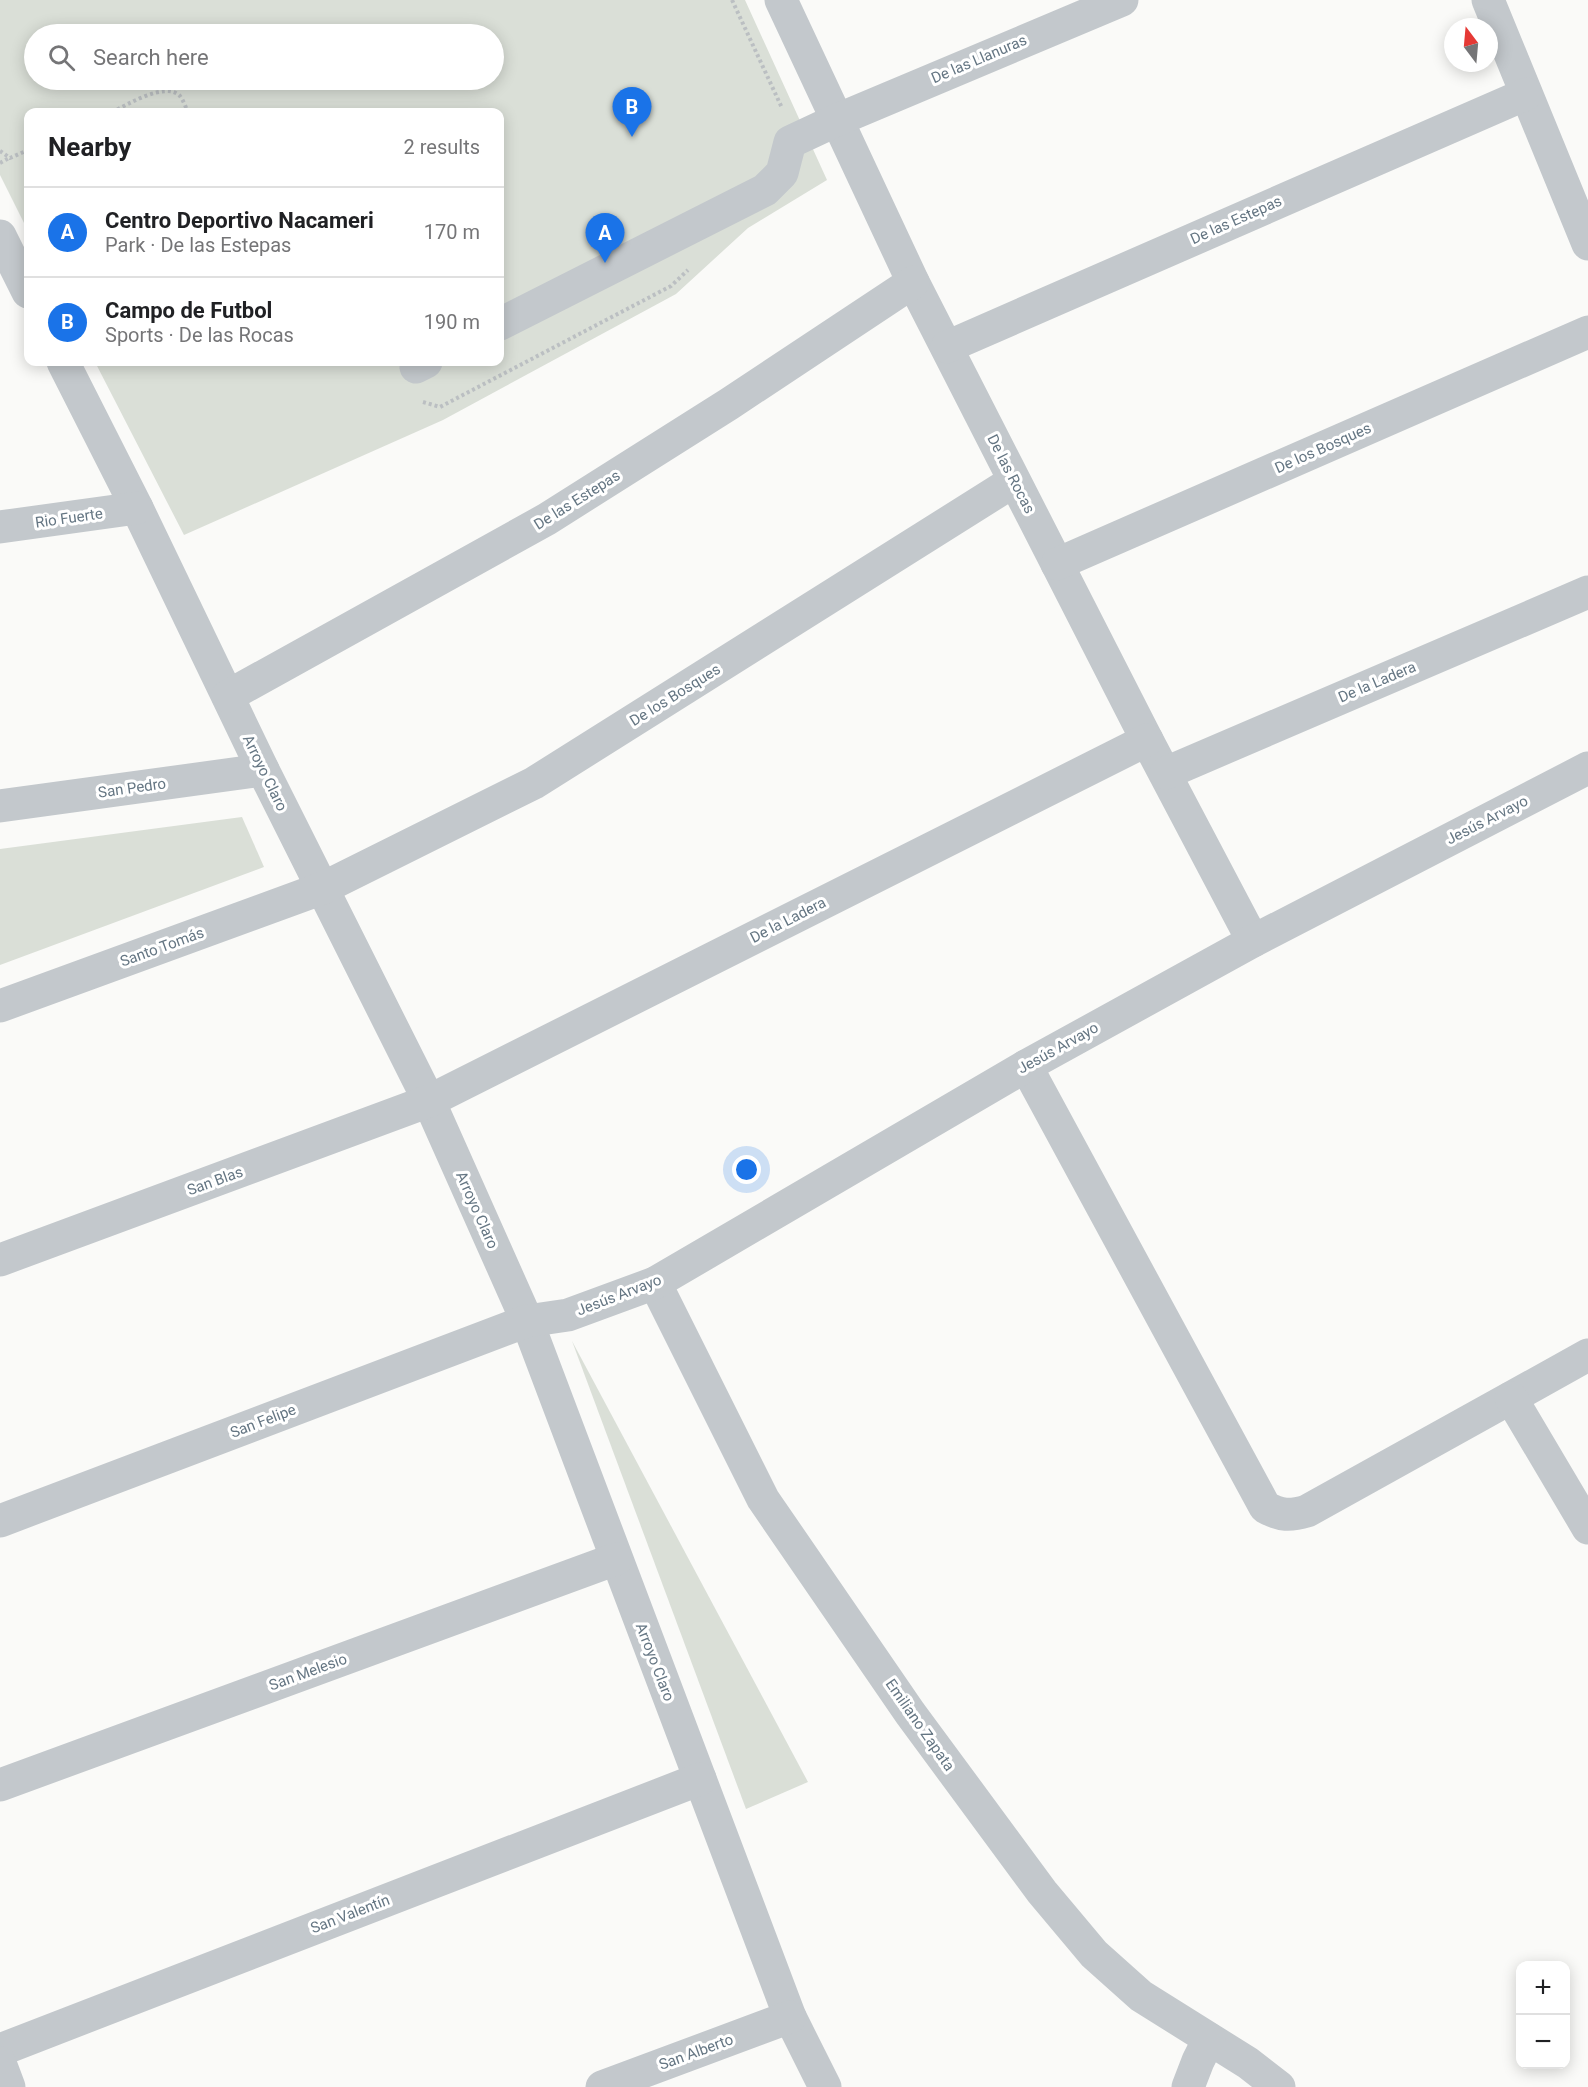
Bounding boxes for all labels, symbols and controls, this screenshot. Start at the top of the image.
north arrow [1444,18,1498,72]
search box [24,24,504,90]
street label: De las Llanuras [929,31,1029,87]
icon: search [45,41,78,74]
text: Search here [93,45,209,70]
pin: B [612,88,652,137]
text: Nearby [48,132,131,162]
text: 2 results [404,135,480,159]
street label: De las Estepas [1187,192,1285,248]
text: Centro Deportivo Nacameri [105,208,374,233]
pin: A [586,214,624,263]
text: A [61,220,74,244]
text: 170 m [424,220,480,244]
text: Park · De las Estepas [105,233,291,257]
text: Campo de Futbol [105,298,272,323]
text: B [61,310,74,334]
text: 190 m [424,310,480,334]
text: Sports · De las Rocas [105,323,294,347]
street label: De los Bosques [1272,419,1374,477]
street label: De las Rocas [983,431,1039,517]
street label: De las Estepas [531,466,623,534]
street label: Rio Fuerte [34,504,104,532]
street label: De la Ladera [1335,658,1419,706]
street label: De los Bosques [626,660,724,730]
street label: Arroyo Claro [239,732,291,814]
street label: San Pedro [97,774,167,802]
street label: Jesús Arvayo [1443,792,1531,848]
street label: De la Ladera [747,893,829,947]
street label: Santo Tomás [118,924,206,970]
street label: Jesús Arvayo [1015,1018,1101,1078]
your location [732,1155,761,1184]
street label: San Blas [185,1163,245,1199]
street label: Arroyo Claro [452,1169,502,1251]
street label: Jesús Arvayo [574,1271,664,1319]
street label: San Felipe [228,1400,298,1442]
street label: Arroyo Claro [632,1620,678,1704]
street label: San Melesio [267,1650,349,1694]
street label: Emiliano Zapata [882,1676,958,1774]
street label: San Valentín [308,1891,392,1937]
map controls [1516,1961,1570,2069]
button: + [1516,1961,1570,2015]
button: − [1516,2015,1570,2069]
street label: San Alberto [656,2030,736,2074]

